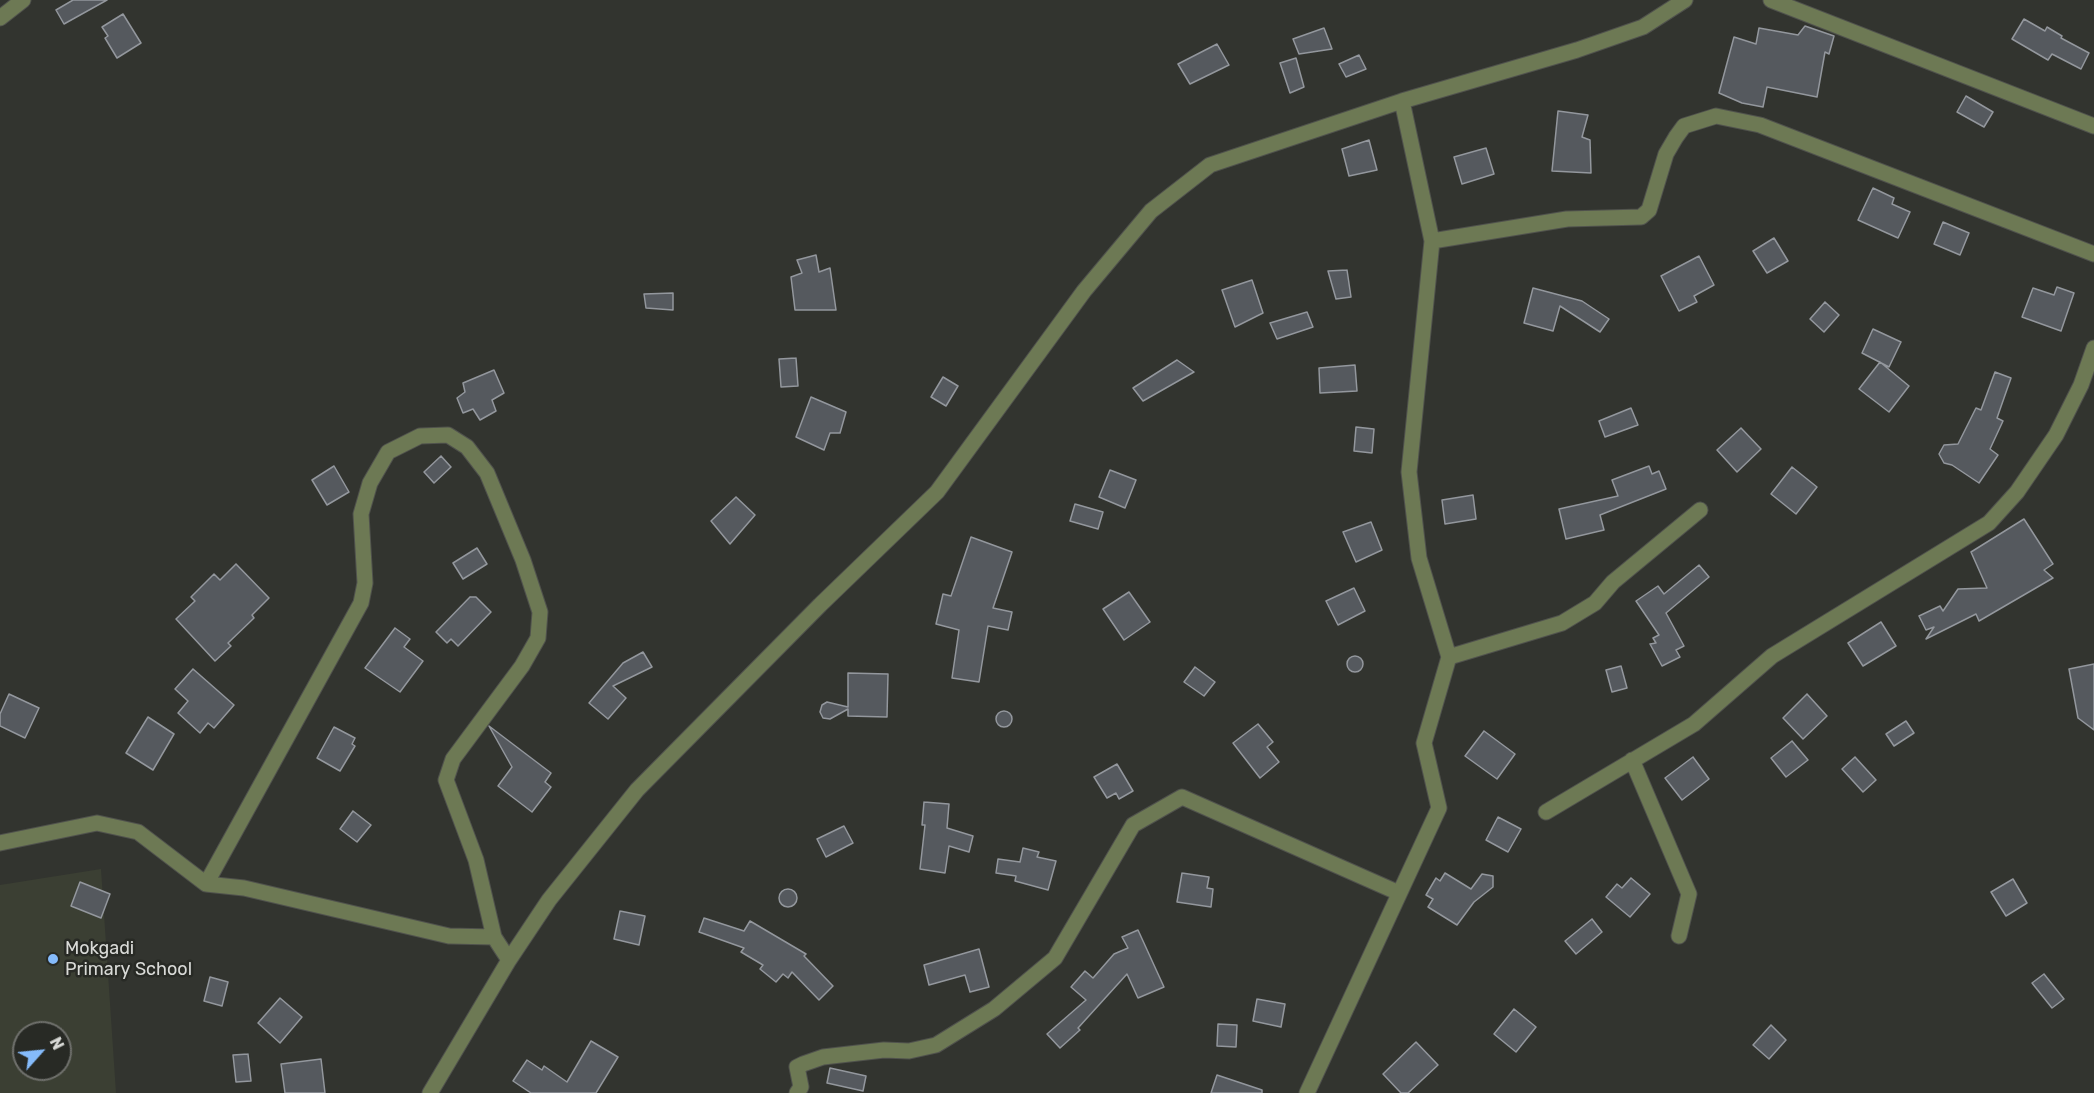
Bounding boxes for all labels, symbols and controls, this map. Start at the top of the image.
place label: Mokgadi Primary School [65,938,192,980]
marker: Mokgadi Primary School [46,952,60,966]
north arrow [12,1021,72,1081]
text: N [46,1034,68,1053]

